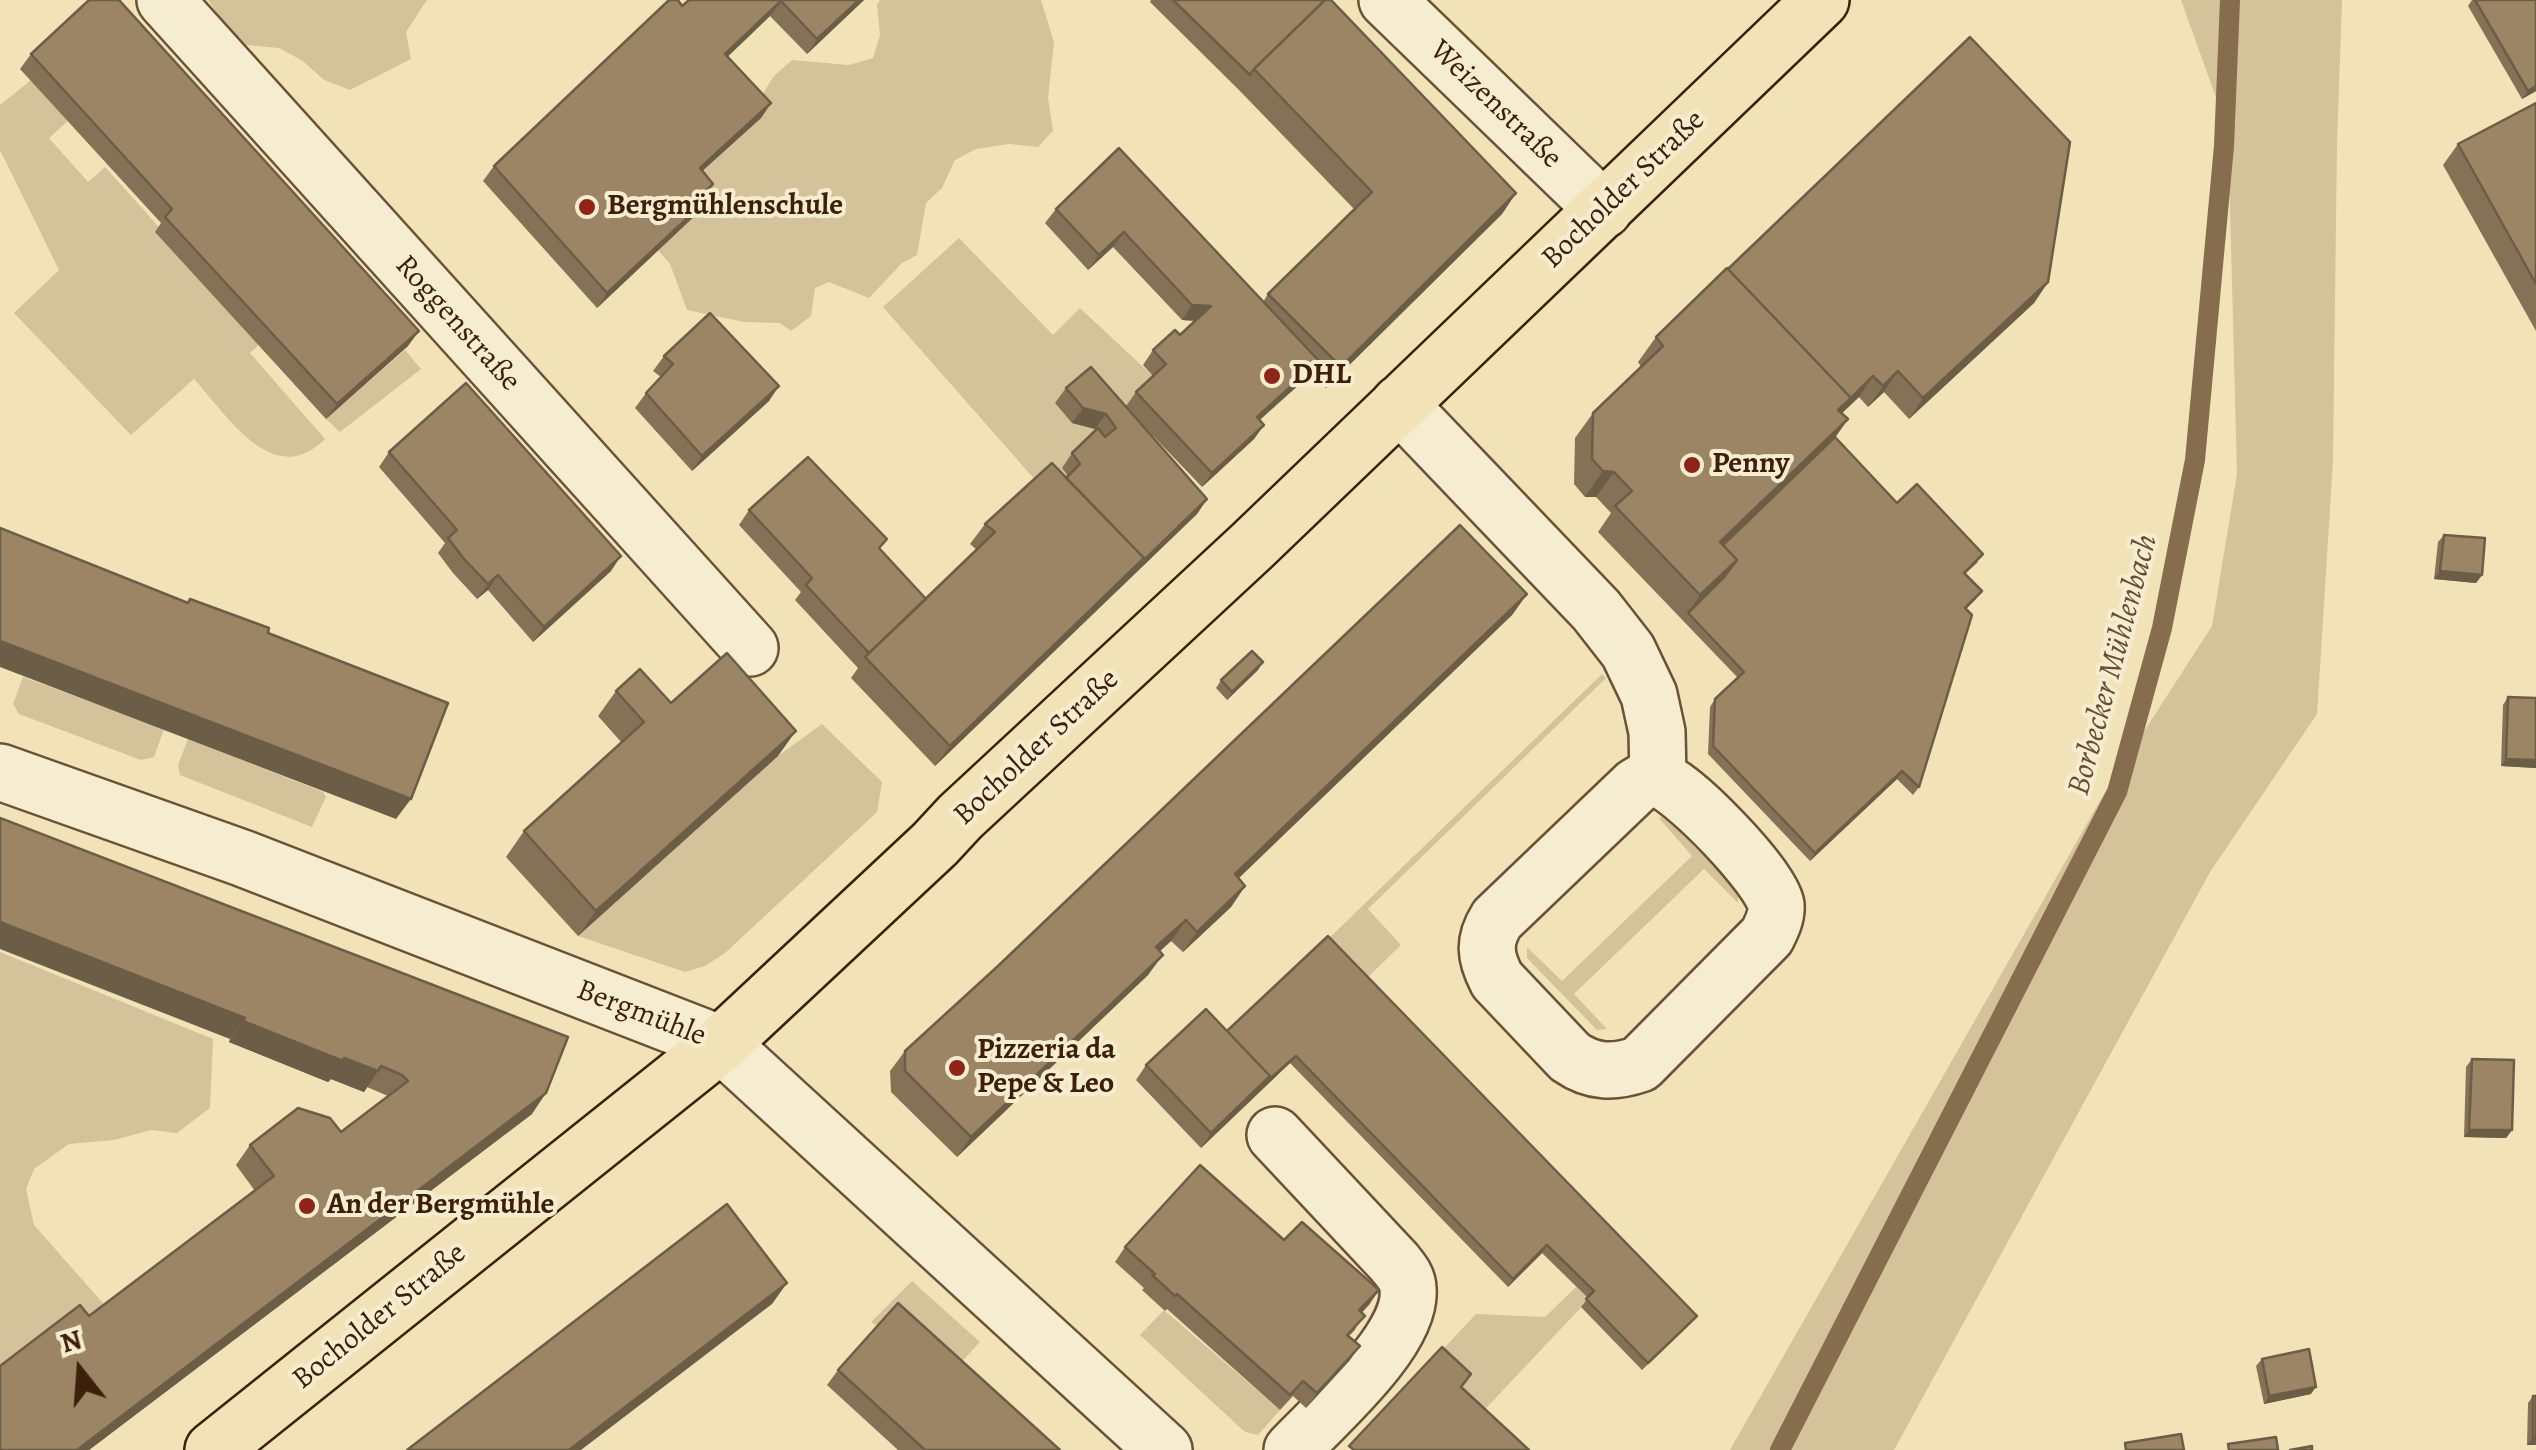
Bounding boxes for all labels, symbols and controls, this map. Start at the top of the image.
street label: Weizenstraße [1421,33,1569,177]
street label: Bocholder Straße [1535,103,1713,277]
place label: Bergmühlenschule [607,189,843,225]
marker: Bergmühlenschule [576,196,598,218]
street label: Roggenstraße [387,249,527,399]
place label: DHL [1292,358,1351,394]
marker: DHL [1261,365,1283,387]
place label: Penny [1712,447,1789,483]
marker: Penny [1681,454,1703,476]
water label: Borbecker Mühlenbach [2061,530,2167,800]
street label: Bocholder Straße [947,662,1127,834]
street label: Bergmühle [571,973,711,1055]
place label: Pizzeria da Pepe & Leo [977,1033,1116,1104]
marker: Pizzeria da Pepe & Leo [946,1057,968,1079]
place label: An der Bergmühle [327,1188,554,1224]
marker: An der Bergmühle [296,1195,318,1217]
street label: Bocholder Straße [286,1236,474,1398]
north arrow [30,1320,130,1420]
text: N [56,1320,87,1362]

